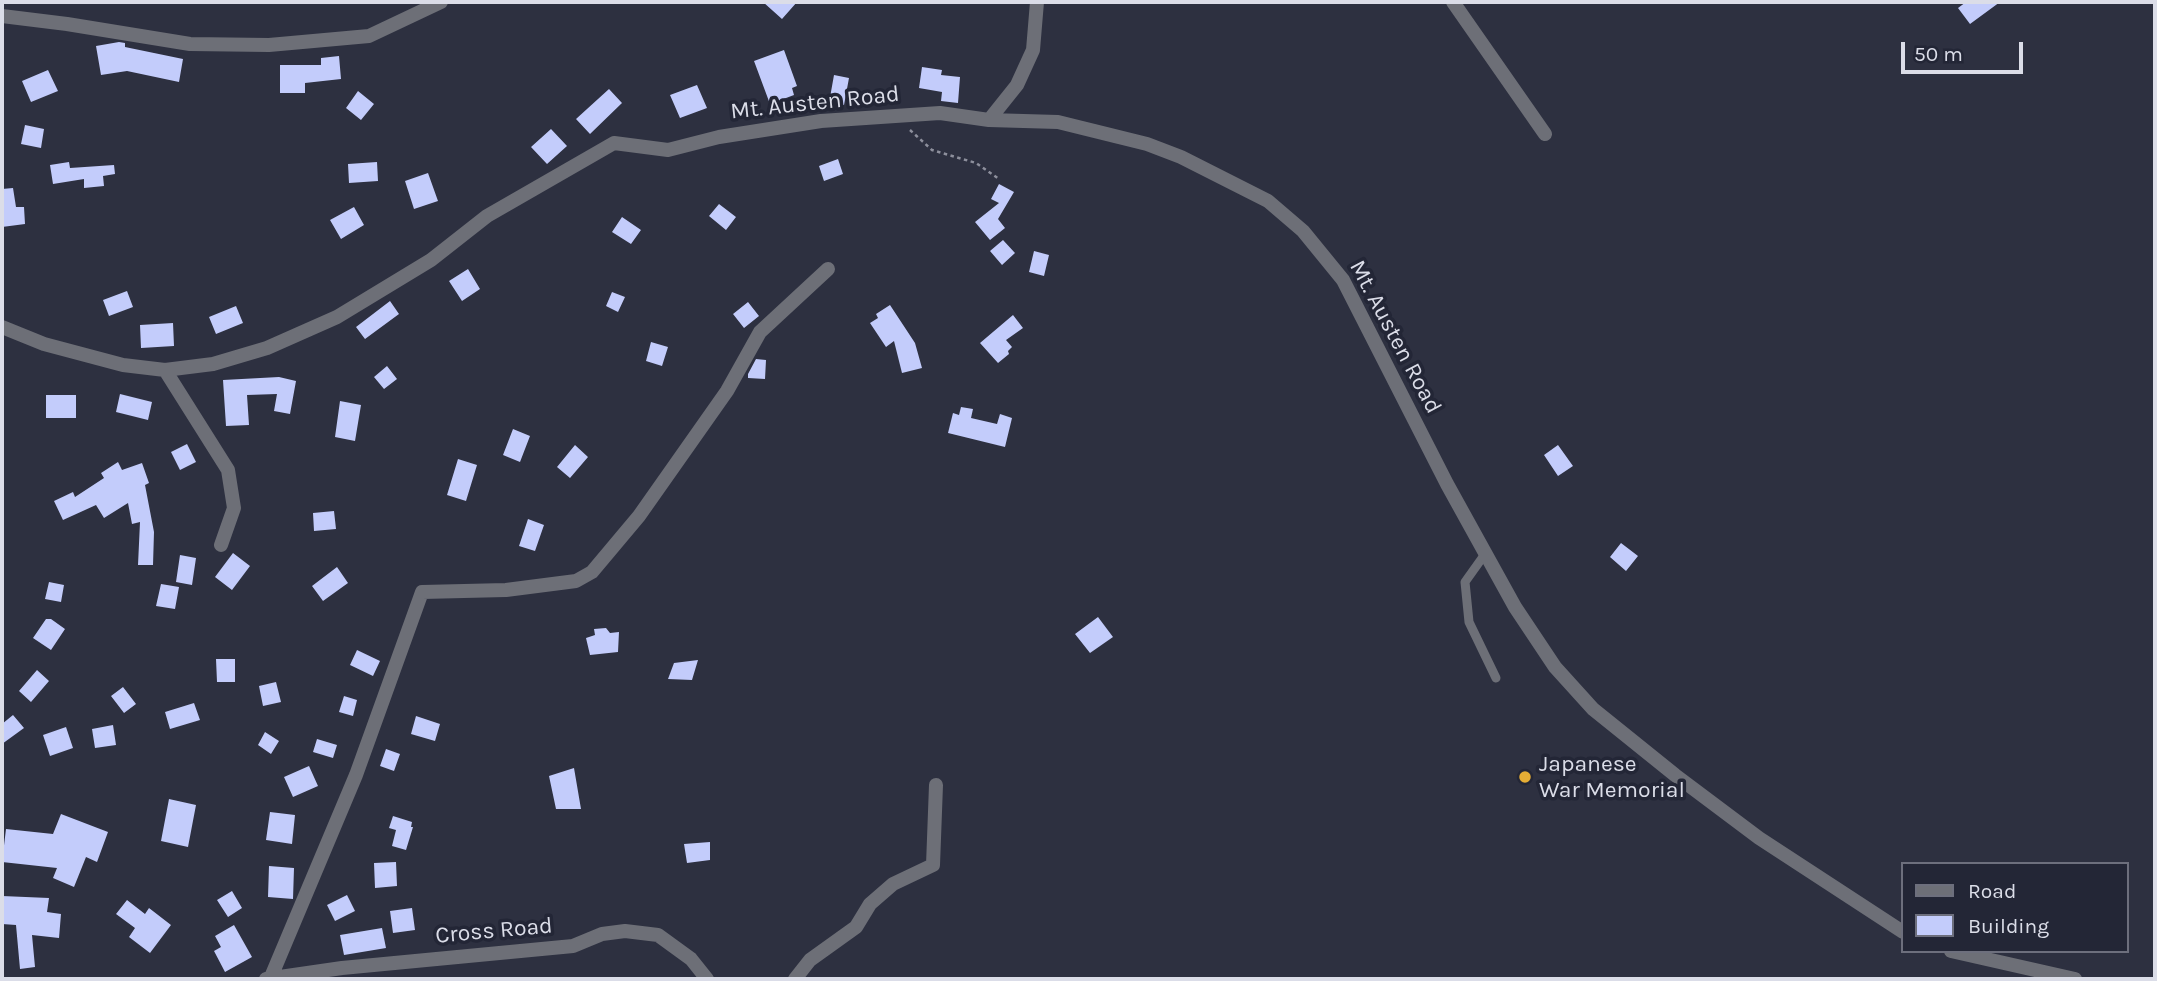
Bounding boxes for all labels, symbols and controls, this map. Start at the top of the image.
scale bar [1905,28,2028,72]
text: 50 m [1914,42,1963,66]
street label: Mt. Austen Road [729,80,901,126]
street label: Mt. Austen Road [1343,256,1447,418]
place label: Japanese War Memorial [1539,750,1685,804]
marker: Japanese War Memorial [1517,769,1533,785]
legend [1902,862,2129,953]
text: Road [1968,879,2016,903]
street label: Cross Road [434,912,554,950]
text: Building [1968,914,2049,938]

